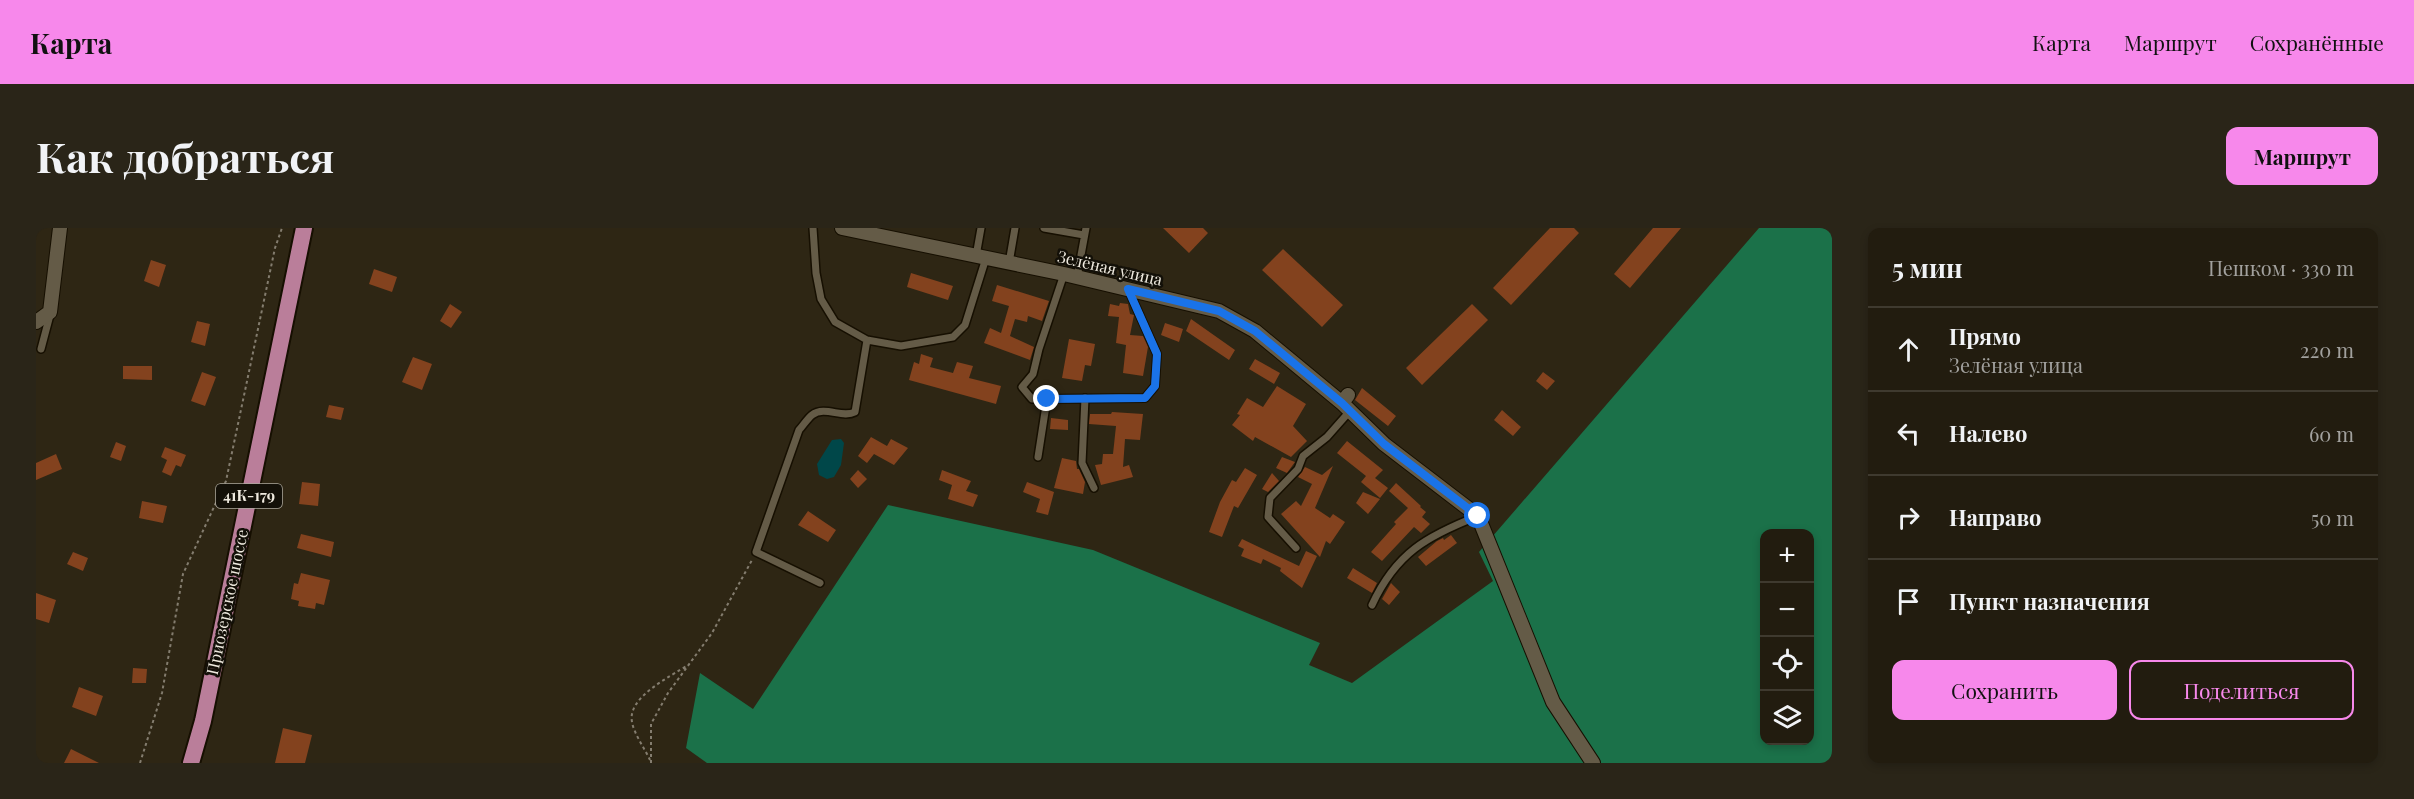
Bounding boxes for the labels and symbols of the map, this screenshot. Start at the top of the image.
street label: Зелёная улица [1056,245,1165,290]
route end [1033,385,1059,411]
road number: 41К-179 [216,484,282,508]
route start [1464,502,1490,528]
street label: Приозерское шоссе [201,527,252,677]

